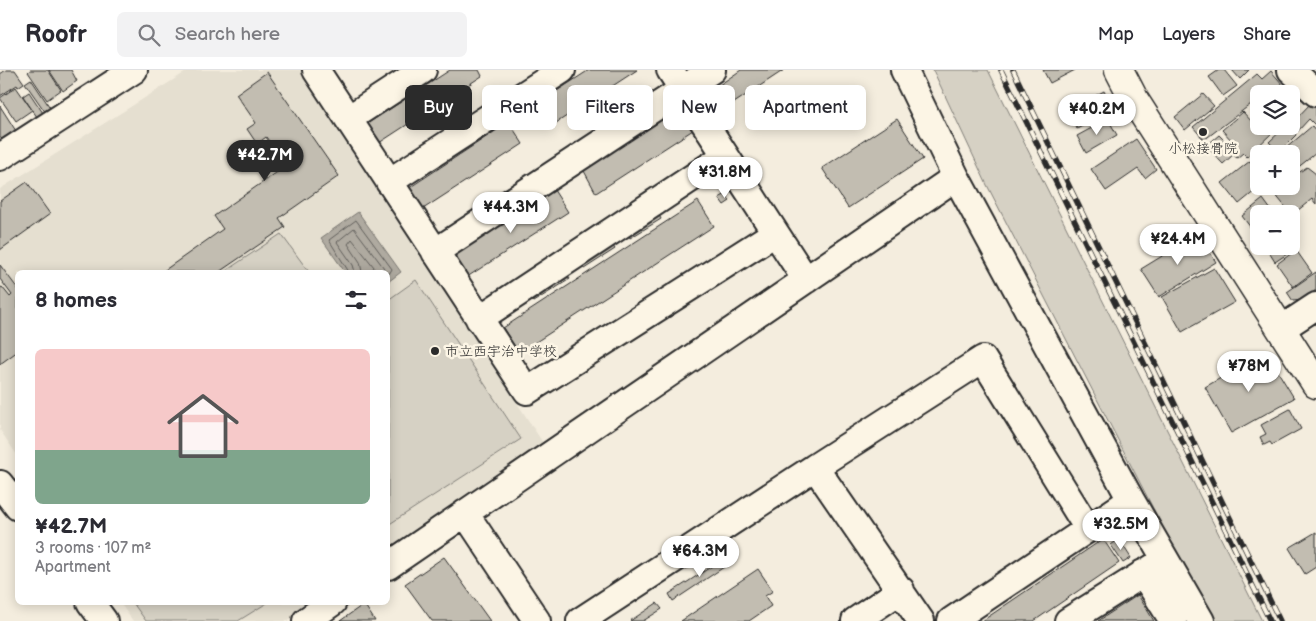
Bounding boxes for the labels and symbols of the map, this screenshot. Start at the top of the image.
pin: ¥40.2M [1056,93,1138,136]
marker: 小松接骨院 [1197,126,1209,138]
pin: ¥42.7M [224,140,306,182]
place label: 小松接骨院 [1168,140,1238,157]
pin: ¥31.8M [684,156,766,199]
pin: ¥44.3M [470,191,552,234]
pin: ¥24.4M [1137,224,1219,266]
place label: 市立西宇治中学校 [445,343,557,360]
marker: 市立西宇治中学校 [429,345,441,357]
pin: ¥78M [1219,350,1279,393]
pin: ¥32.5M [1080,508,1162,551]
pin: ¥64.3M [659,536,741,578]

